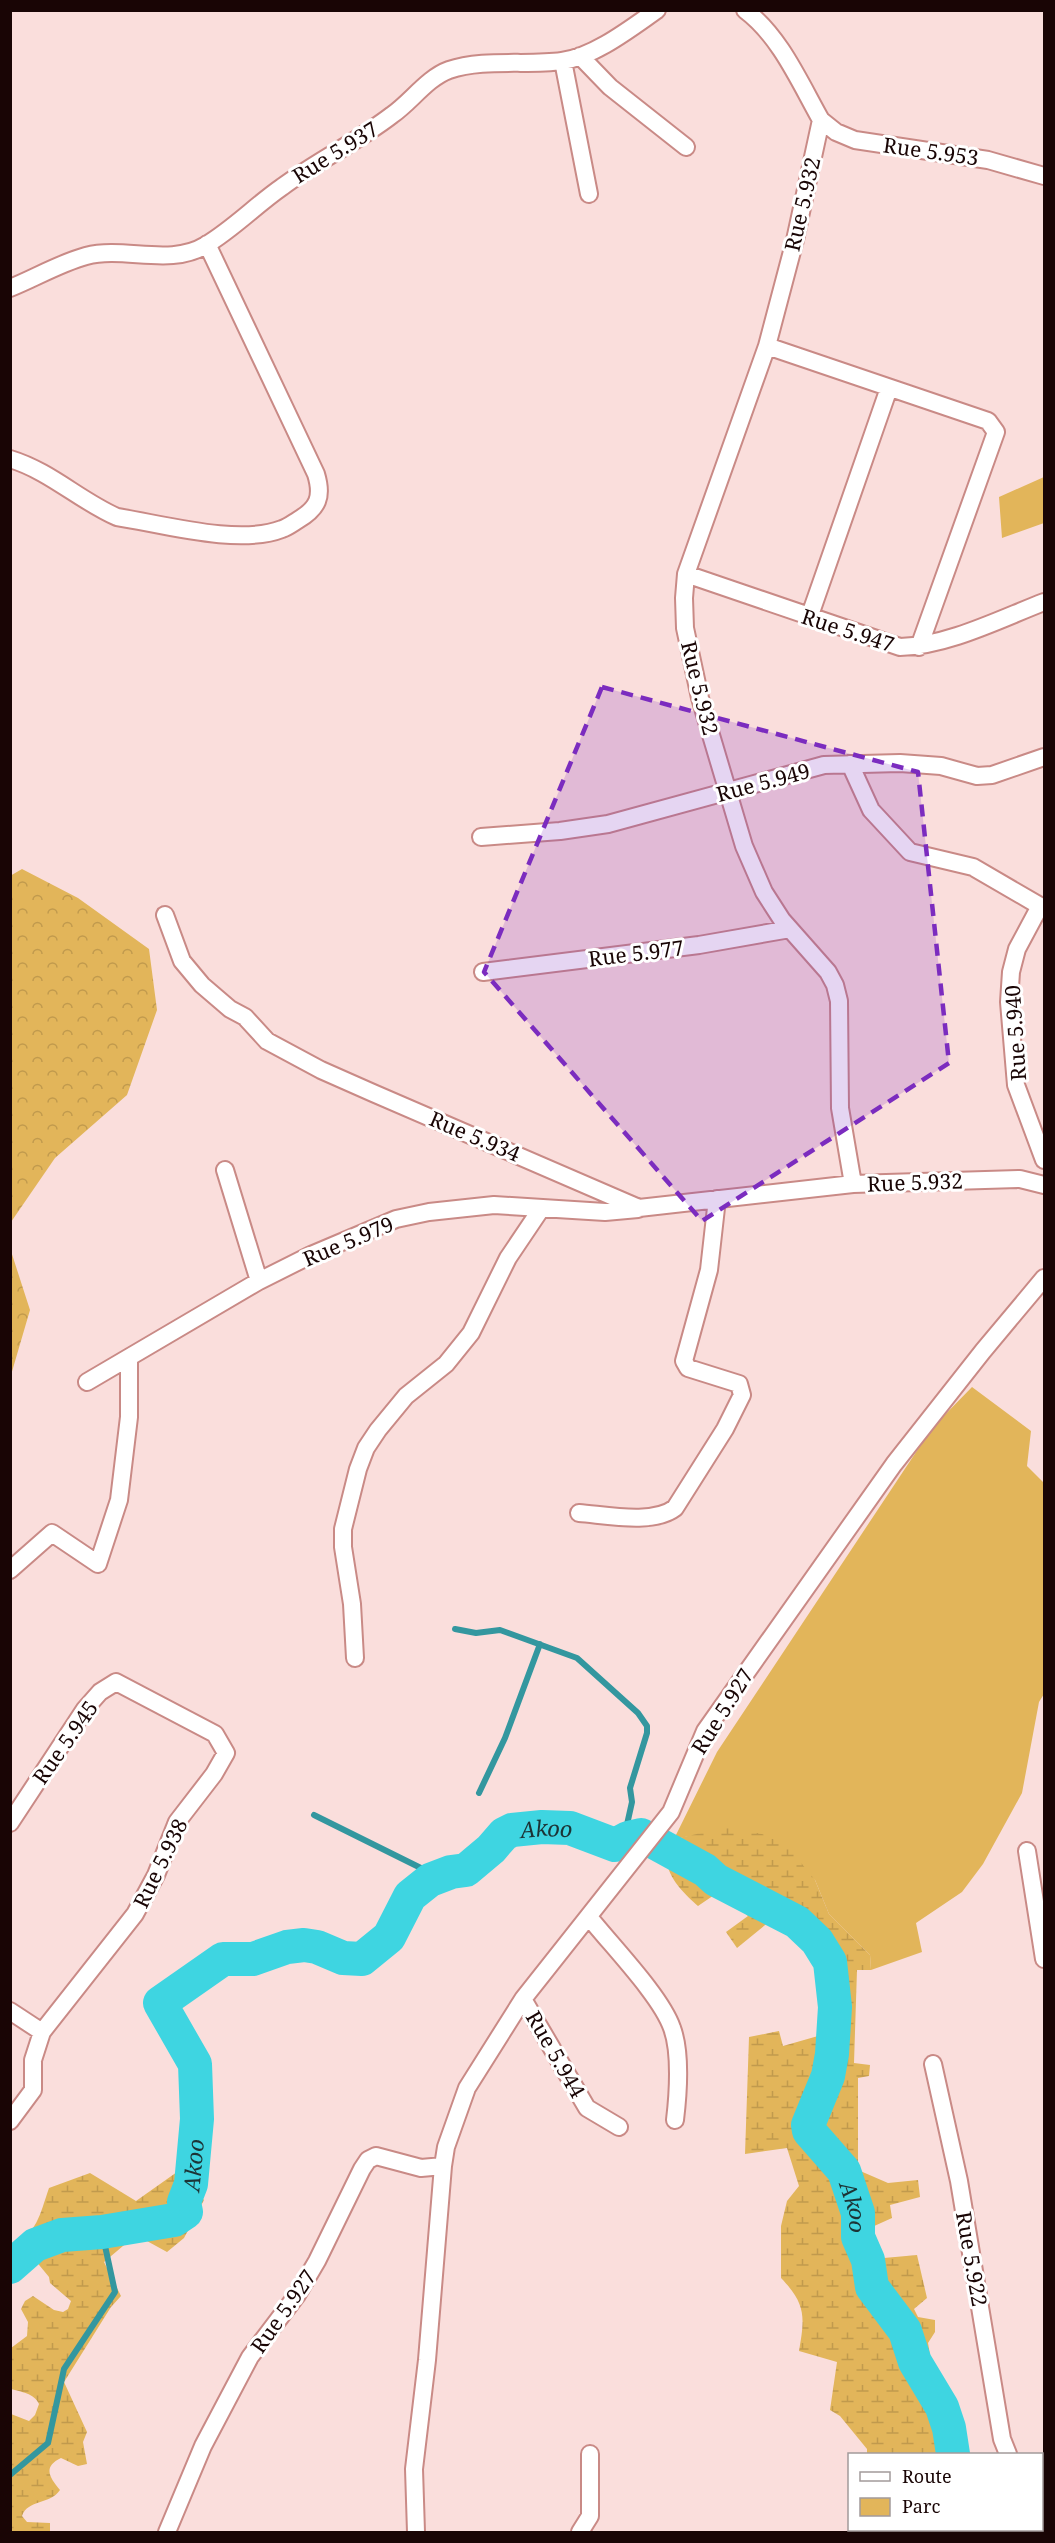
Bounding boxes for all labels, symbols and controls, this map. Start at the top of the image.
street label: Rue 5.937 [287,115,383,189]
street label: Rue 5.953 [882,130,980,172]
street label: Rue 5.932 [778,154,826,254]
street label: Rue 5.947 [798,602,898,658]
street label: Rue 5.932 [675,638,725,738]
street label: Rue 5.949 [713,756,813,808]
street label: Rue 5.977 [587,933,685,973]
street label: Rue 5.940 [998,984,1032,1082]
street label: Rue 5.934 [425,1104,525,1168]
street label: Rue 5.932 [867,1166,963,1198]
street label: Rue 5.979 [298,1209,398,1273]
street label: Rue 5.927 [685,1663,759,1759]
street label: Rue 5.945 [26,1695,104,1789]
water label: Akoo [516,1811,573,1844]
street label: Rue 5.938 [126,1814,194,1912]
street label: Rue 5.944 [520,2005,592,2103]
water label: Akoo [175,2138,210,2195]
water label: Akoo [833,2175,873,2233]
street label: Rue 5.922 [950,2209,994,2309]
street label: Rue 5.927 [244,2264,322,2358]
legend [848,2453,1043,2531]
text: Route [902,2464,952,2488]
text: Parc [902,2494,940,2518]

